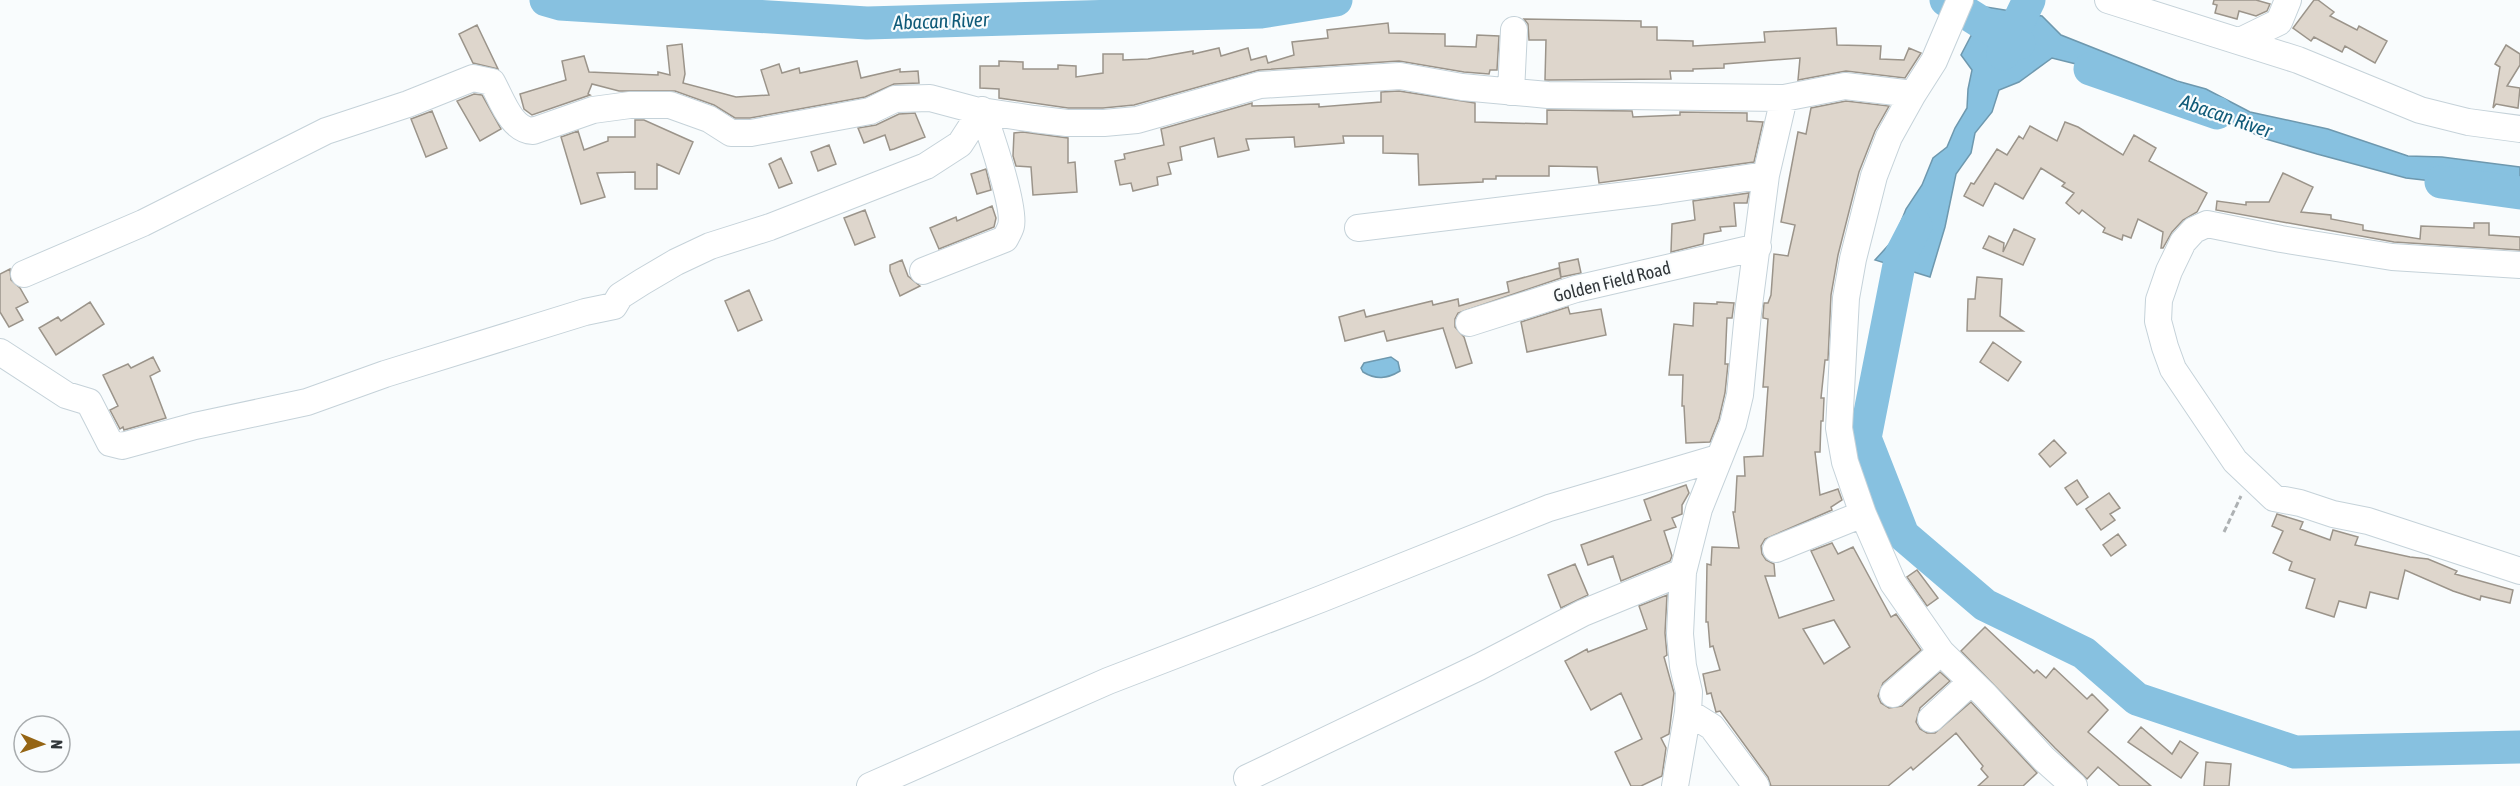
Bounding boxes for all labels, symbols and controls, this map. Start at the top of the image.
water label: Abacan River [892,7,990,34]
water label: Abacan River [2176,89,2276,142]
street label: Golden Field Road [1551,257,1673,306]
north arrow [12,714,72,774]
text: N [48,739,66,750]

